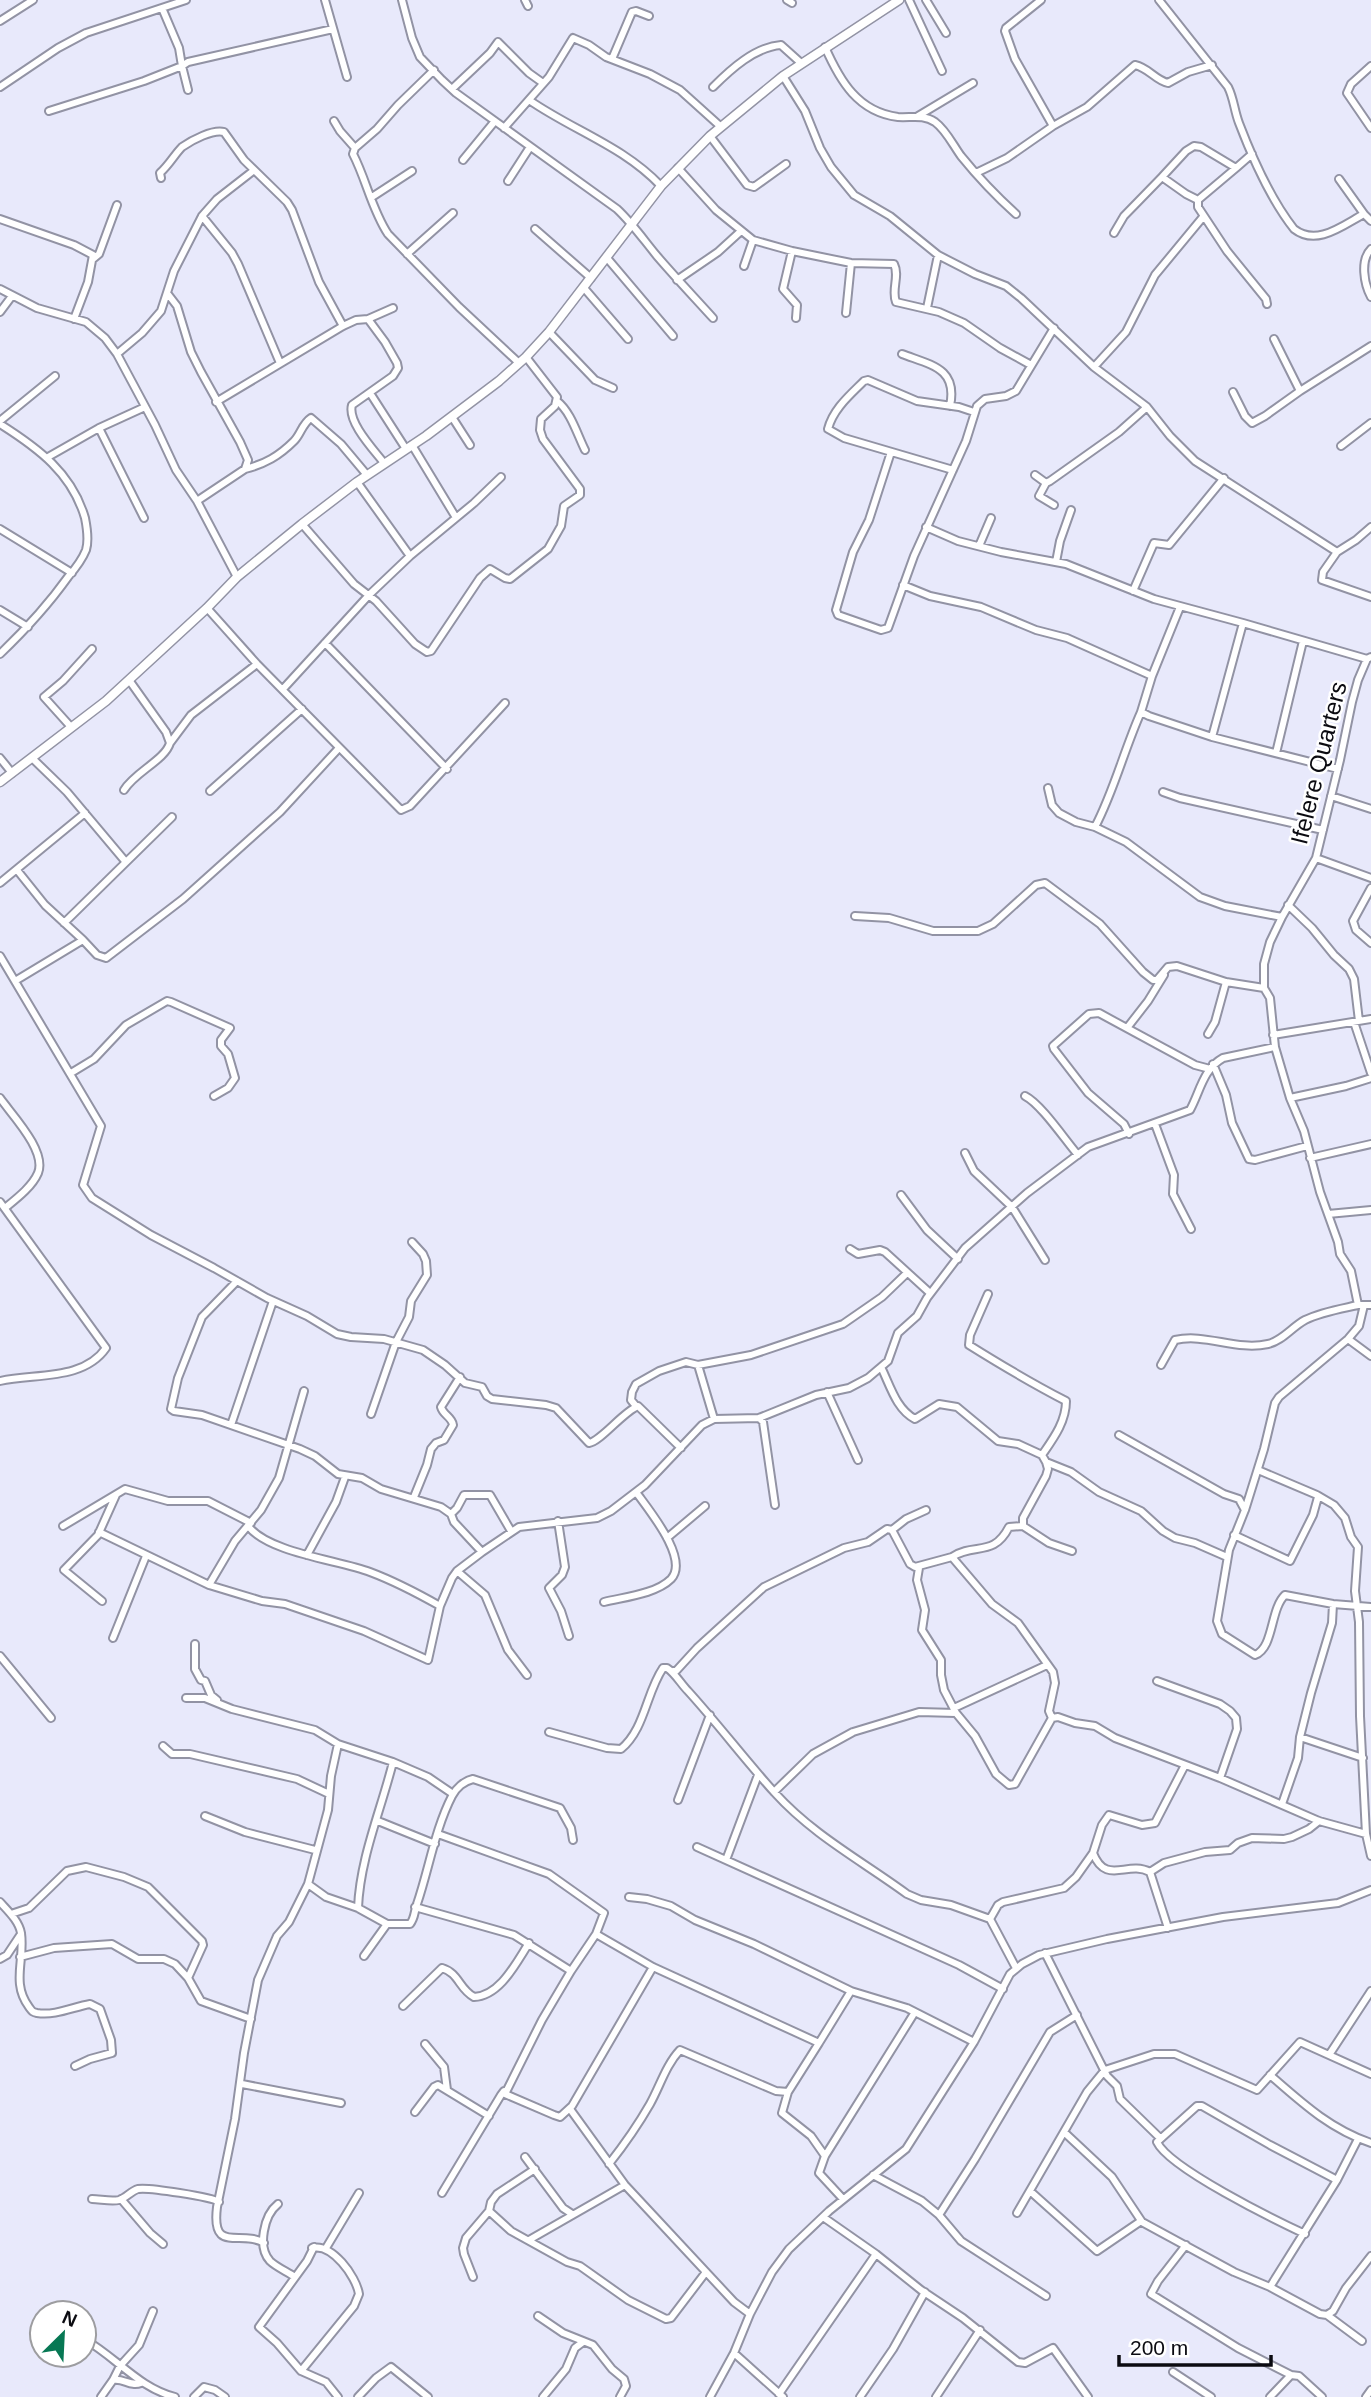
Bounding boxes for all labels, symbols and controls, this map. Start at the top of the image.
street label: Ifelere Quarters [1285,679,1352,847]
north arrow [28,2299,98,2369]
text: N [59,2307,80,2331]
scale bar [1119,2324,1271,2368]
text: 200 m [1130,2336,1188,2359]

